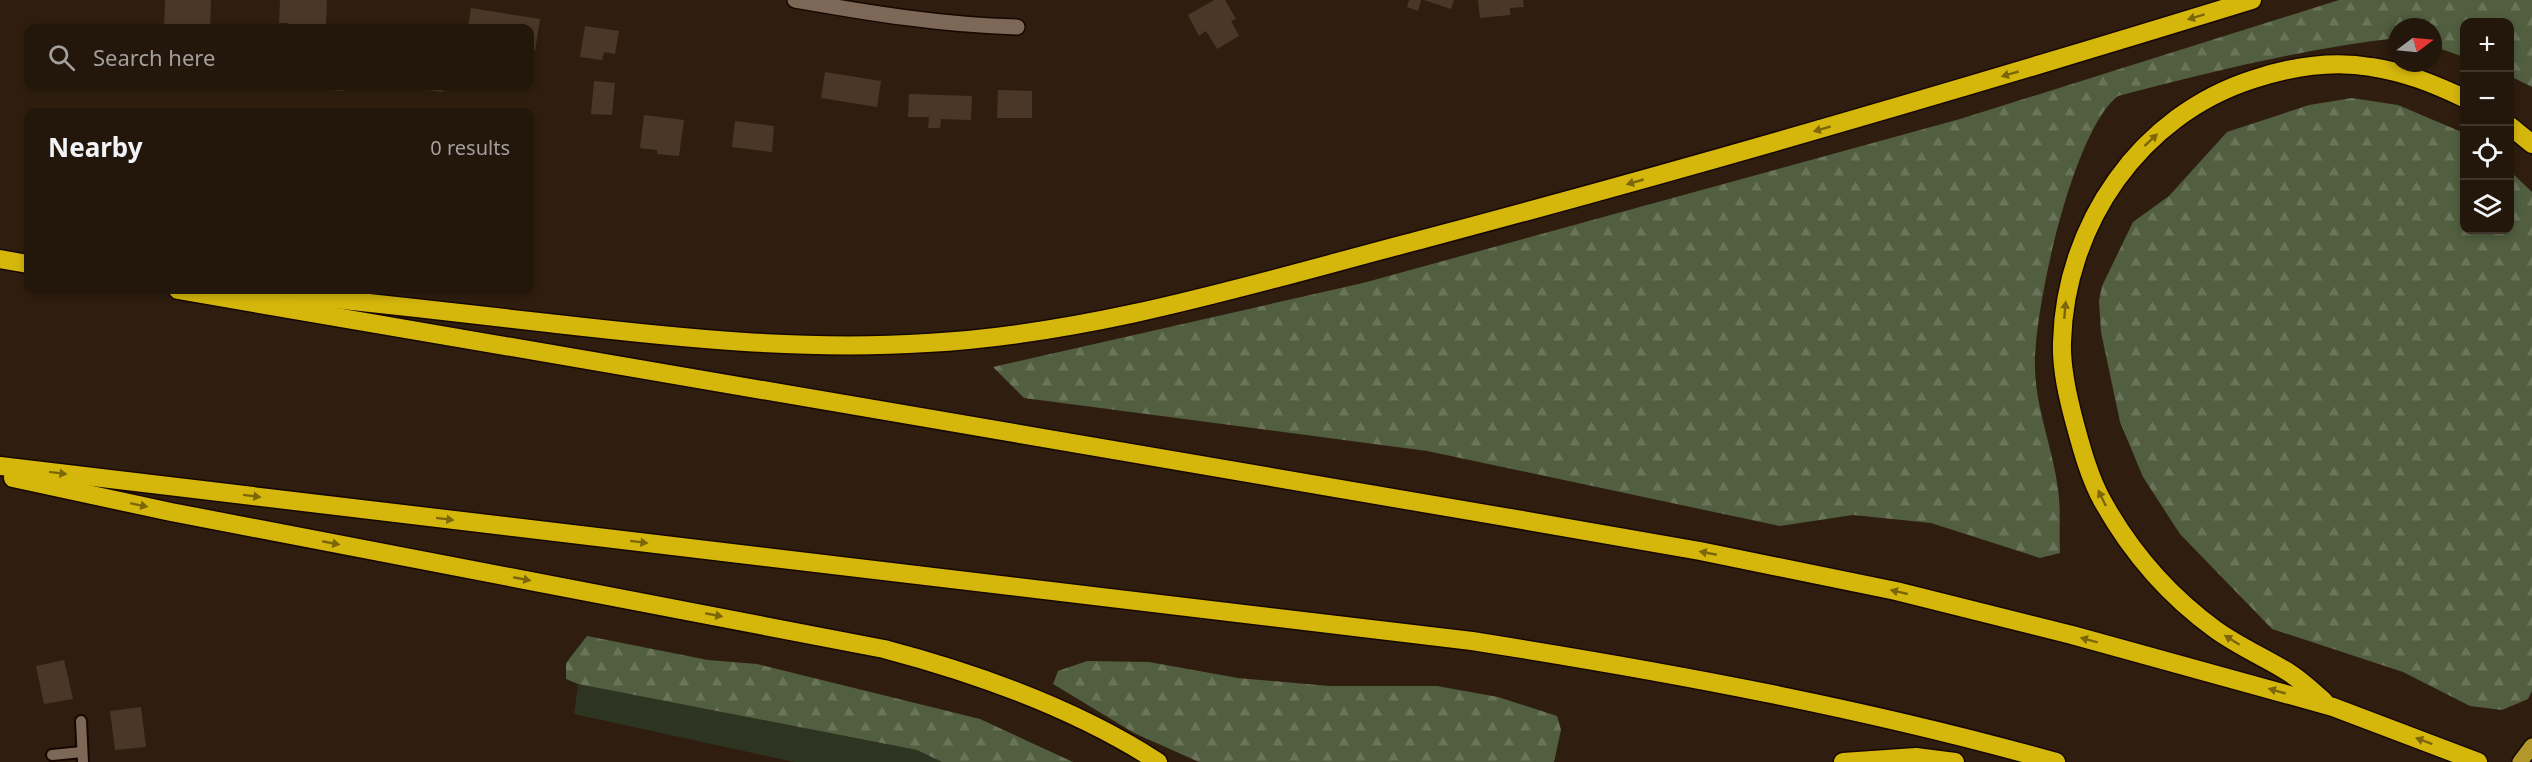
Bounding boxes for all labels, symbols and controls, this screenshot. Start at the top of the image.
one-way arrow [2187,13,2205,22]
north arrow [2388,18,2442,72]
map controls [2460,18,2514,234]
button: + [2460,18,2514,72]
search box [24,24,534,90]
icon: search [45,41,78,74]
text: Search here [93,42,215,72]
one-way arrow [2000,70,2018,79]
button: − [2460,72,2514,126]
one-way arrow [1813,125,1831,134]
button: locate [2460,126,2514,180]
text: Nearby [48,129,143,165]
one-way arrow [2144,133,2159,147]
text: 0 results [430,134,510,161]
one-way arrow [1625,177,1644,187]
button: layers [2460,180,2514,234]
one-way arrow [2060,300,2070,319]
one-way arrow [49,468,68,478]
one-way arrow [2098,490,2107,507]
one-way arrow [242,491,261,501]
one-way arrow [130,501,149,510]
one-way arrow [436,514,455,524]
one-way arrow [630,537,649,547]
one-way arrow [321,538,340,547]
one-way arrow [1699,548,1718,557]
one-way arrow [513,574,532,583]
one-way arrow [1890,587,1909,596]
one-way arrow [705,611,724,620]
one-way arrow [2079,634,2098,644]
one-way arrow [2224,634,2240,645]
one-way arrow [2268,686,2286,695]
one-way arrow [2414,736,2432,746]

